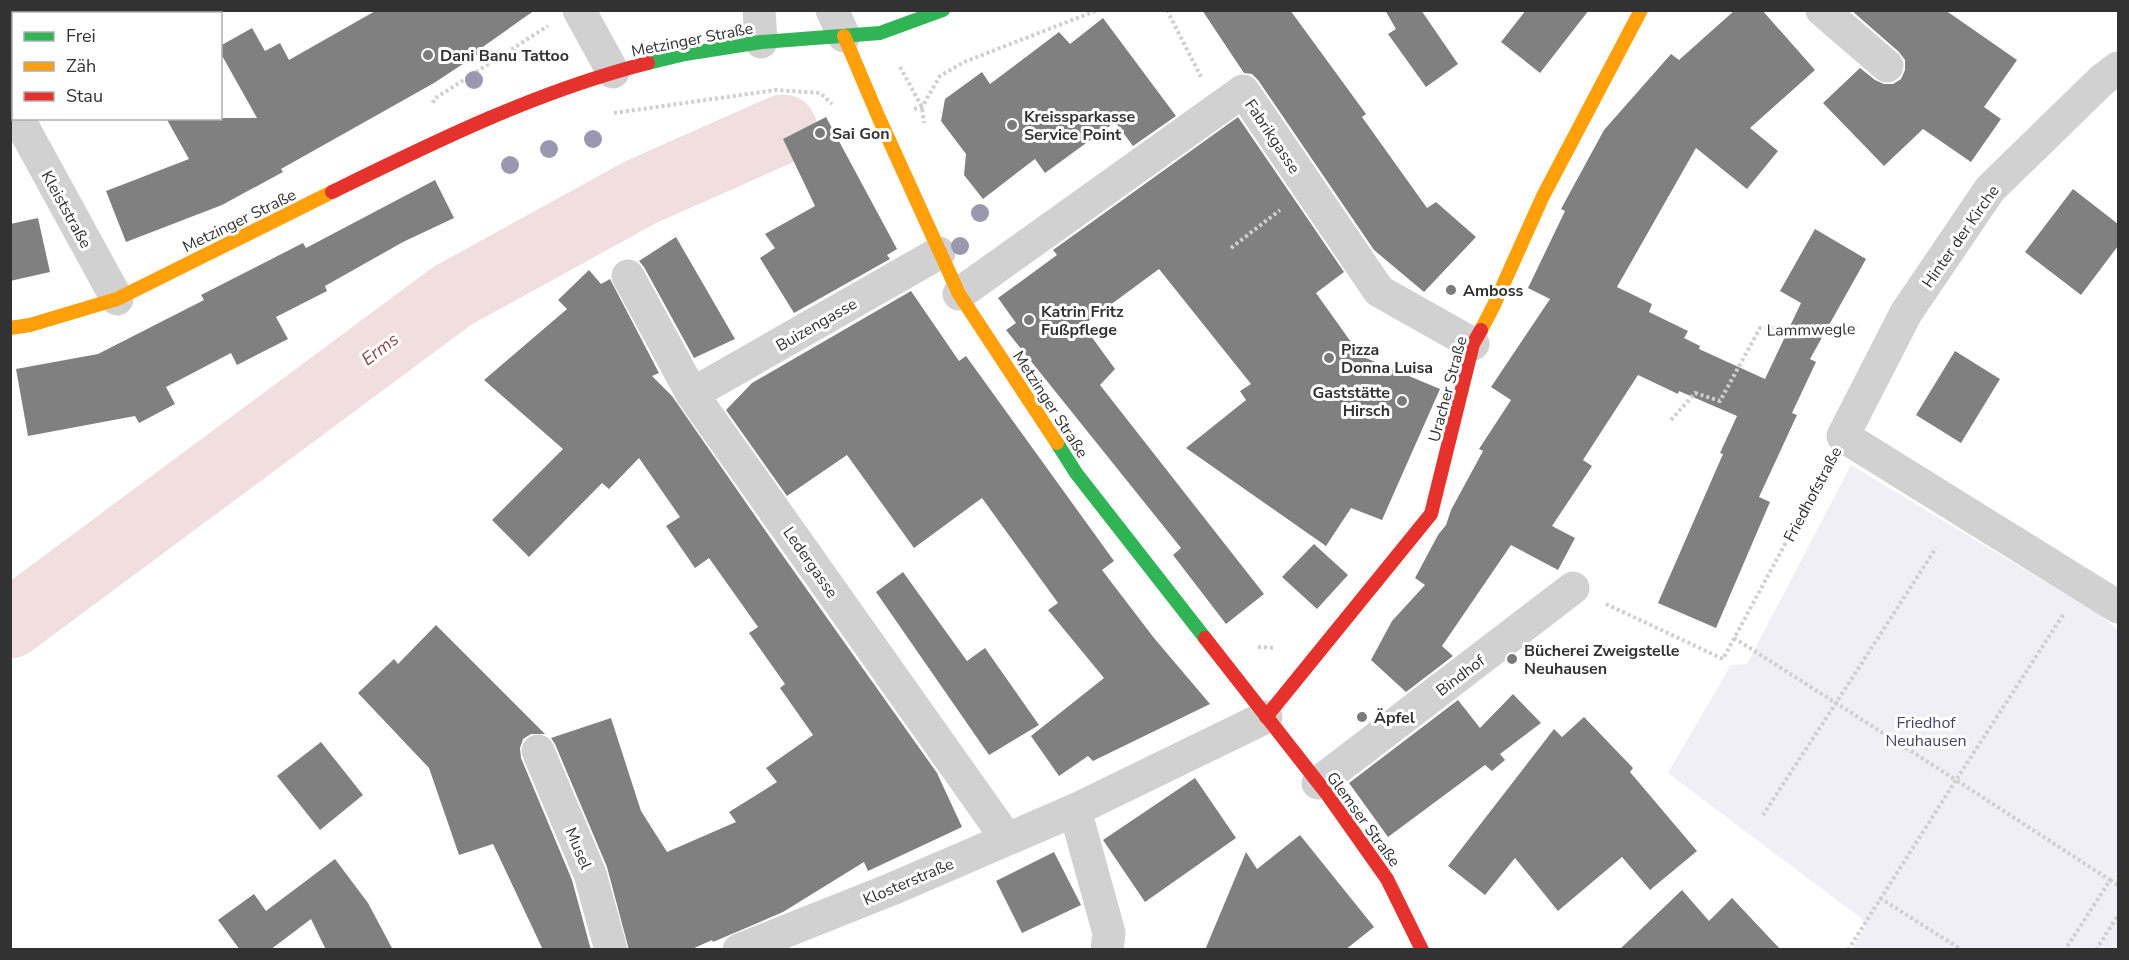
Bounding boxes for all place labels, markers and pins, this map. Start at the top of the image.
place label: Dani Banu Tattoo [440,45,569,67]
marker: Dani Banu Tattoo [421,48,435,62]
place label: Kreissparkasse Service Point [1024,106,1136,146]
marker: Kreissparkasse Service Point [1005,118,1019,132]
place label: Sai Gon [832,123,890,145]
marker: Sai Gon [813,126,827,140]
place label: Amboss [1463,280,1524,302]
marker: Amboss [1444,283,1458,297]
place label: Katrin Fritz Fußpflege [1041,301,1124,341]
marker: Katrin Fritz Fußpflege [1022,313,1036,327]
place label: Pizza Donna Luisa [1341,339,1433,379]
marker: Pizza Donna Luisa [1322,351,1336,365]
place label: Gaststätte Hirsch [1313,382,1390,422]
marker: Gaststätte Hirsch [1395,394,1409,408]
place label: Bücherei Zweigstelle Neuhausen [1524,640,1680,680]
marker: Bücherei Zweigstelle Neuhausen [1505,652,1519,666]
place label: Äpfel [1374,707,1415,729]
marker: Äpfel [1355,710,1369,724]

